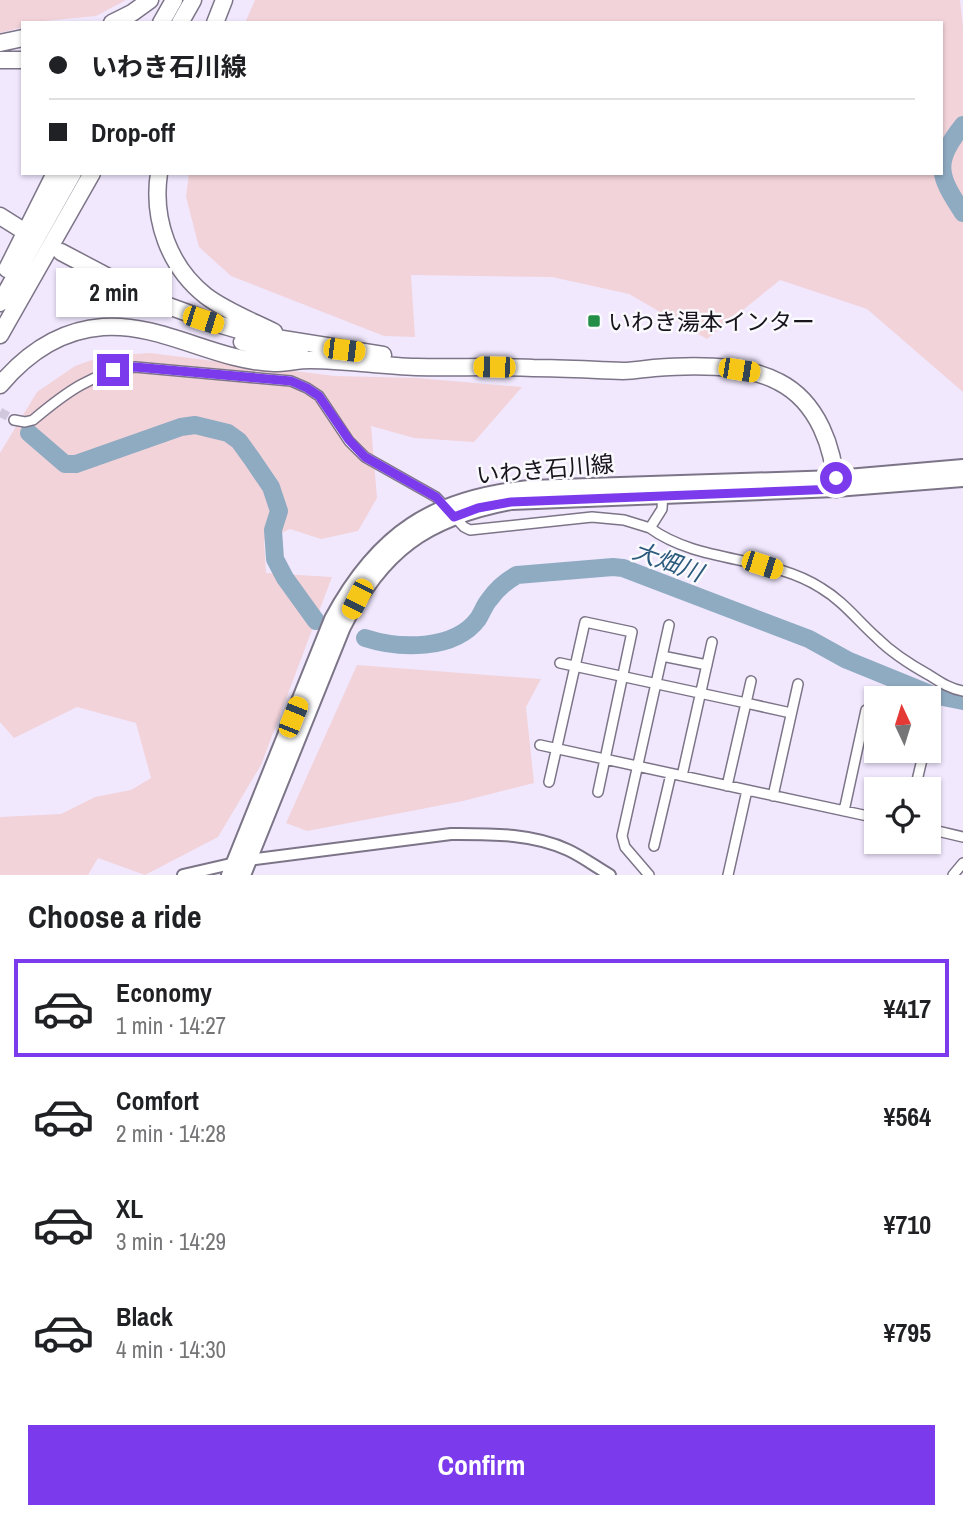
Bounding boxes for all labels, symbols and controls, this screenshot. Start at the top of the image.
text: いわき石川線 [91,49,247,84]
text: Drop-off [91,115,175,150]
callout: 2 min [55,268,171,318]
text: 2 min [89,277,139,308]
car [180,304,227,336]
place label: いわき湯本インター [608,306,815,337]
marker: いわき湯本インター [586,313,602,329]
car [322,337,367,363]
route end [97,354,129,386]
car [473,356,516,378]
car [717,356,762,384]
street label: いわき石川線 [475,448,615,490]
route start [820,462,852,494]
water label: 大畑川 [629,534,710,589]
car [739,549,786,581]
car [339,576,376,622]
north arrow [864,686,942,763]
map controls [864,686,941,854]
car [276,694,311,740]
button: locate [864,777,941,854]
text: Choose a ride [28,895,202,938]
text: Economy [116,975,212,1010]
icon: car [32,977,95,1040]
text: ¥417 [884,991,931,1026]
text: 1 min · 14:27 [116,1010,226,1041]
text: Comfort [116,1083,199,1118]
icon: car [32,1085,95,1148]
text: ¥564 [884,1099,931,1134]
text: 2 min · 14:28 [116,1118,226,1149]
text: XL [116,1191,143,1226]
icon: car [32,1193,95,1256]
text: ¥710 [884,1207,931,1242]
text: 3 min · 14:29 [116,1226,226,1257]
text: Black [116,1299,173,1334]
icon: car [32,1301,95,1364]
text: ¥795 [884,1315,931,1350]
text: 4 min · 14:30 [116,1334,226,1365]
button: Confirm [28,1425,935,1505]

